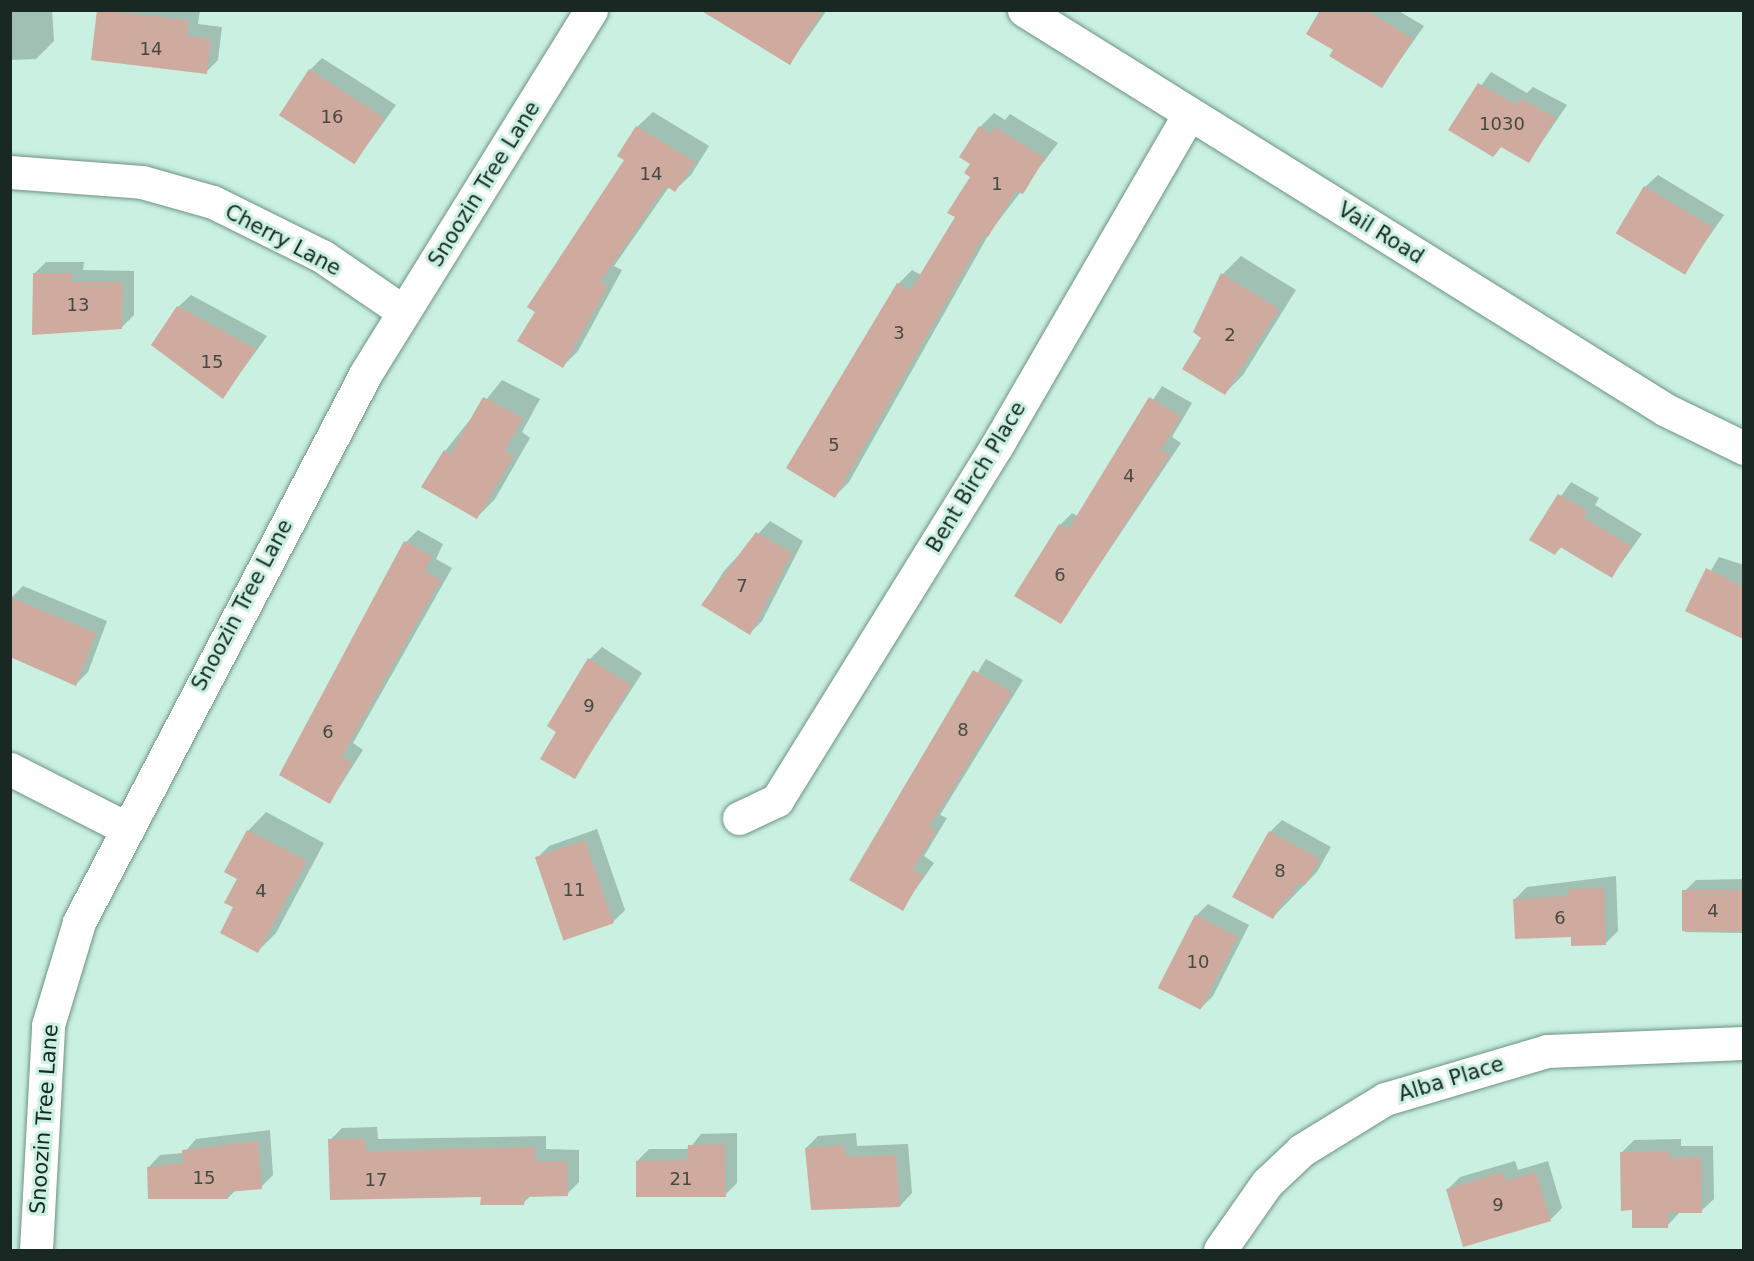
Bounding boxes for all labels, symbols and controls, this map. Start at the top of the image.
house number: 14 [140,38,162,60]
street label: Snoozin Tree Lane [423,97,545,271]
house number: 16 [321,106,343,128]
house number: 1030 [1479,113,1525,135]
house number: 14 [640,163,662,185]
house number: 1 [991,173,1003,195]
street label: Vail Road [1333,197,1429,269]
street label: Cherry Lane [221,199,345,281]
house number: 13 [67,294,89,316]
house number: 3 [893,322,905,344]
house number: 2 [1224,324,1236,346]
house number: 15 [201,351,223,373]
street label: Bent Birch Place [921,397,1031,557]
house number: 5 [828,434,840,456]
house number: 4 [1123,465,1135,487]
street label: Snoozin Tree Lane [186,515,298,695]
house number: 6 [1054,564,1066,586]
house number: 7 [736,575,748,597]
house number: 9 [583,695,595,717]
house number: 8 [957,719,969,741]
house number: 6 [322,721,334,743]
house number: 8 [1274,860,1286,882]
house number: 11 [563,879,585,901]
house number: 4 [255,880,267,902]
house number: 4 [1707,900,1719,922]
house number: 6 [1554,907,1566,929]
house number: 10 [1187,951,1209,973]
street label: Snoozin Tree Lane [25,1023,63,1215]
street label: Alba Place [1395,1051,1507,1107]
house number: 15 [193,1167,215,1189]
house number: 21 [670,1168,692,1190]
house number: 17 [365,1169,387,1191]
house number: 9 [1492,1194,1504,1216]

